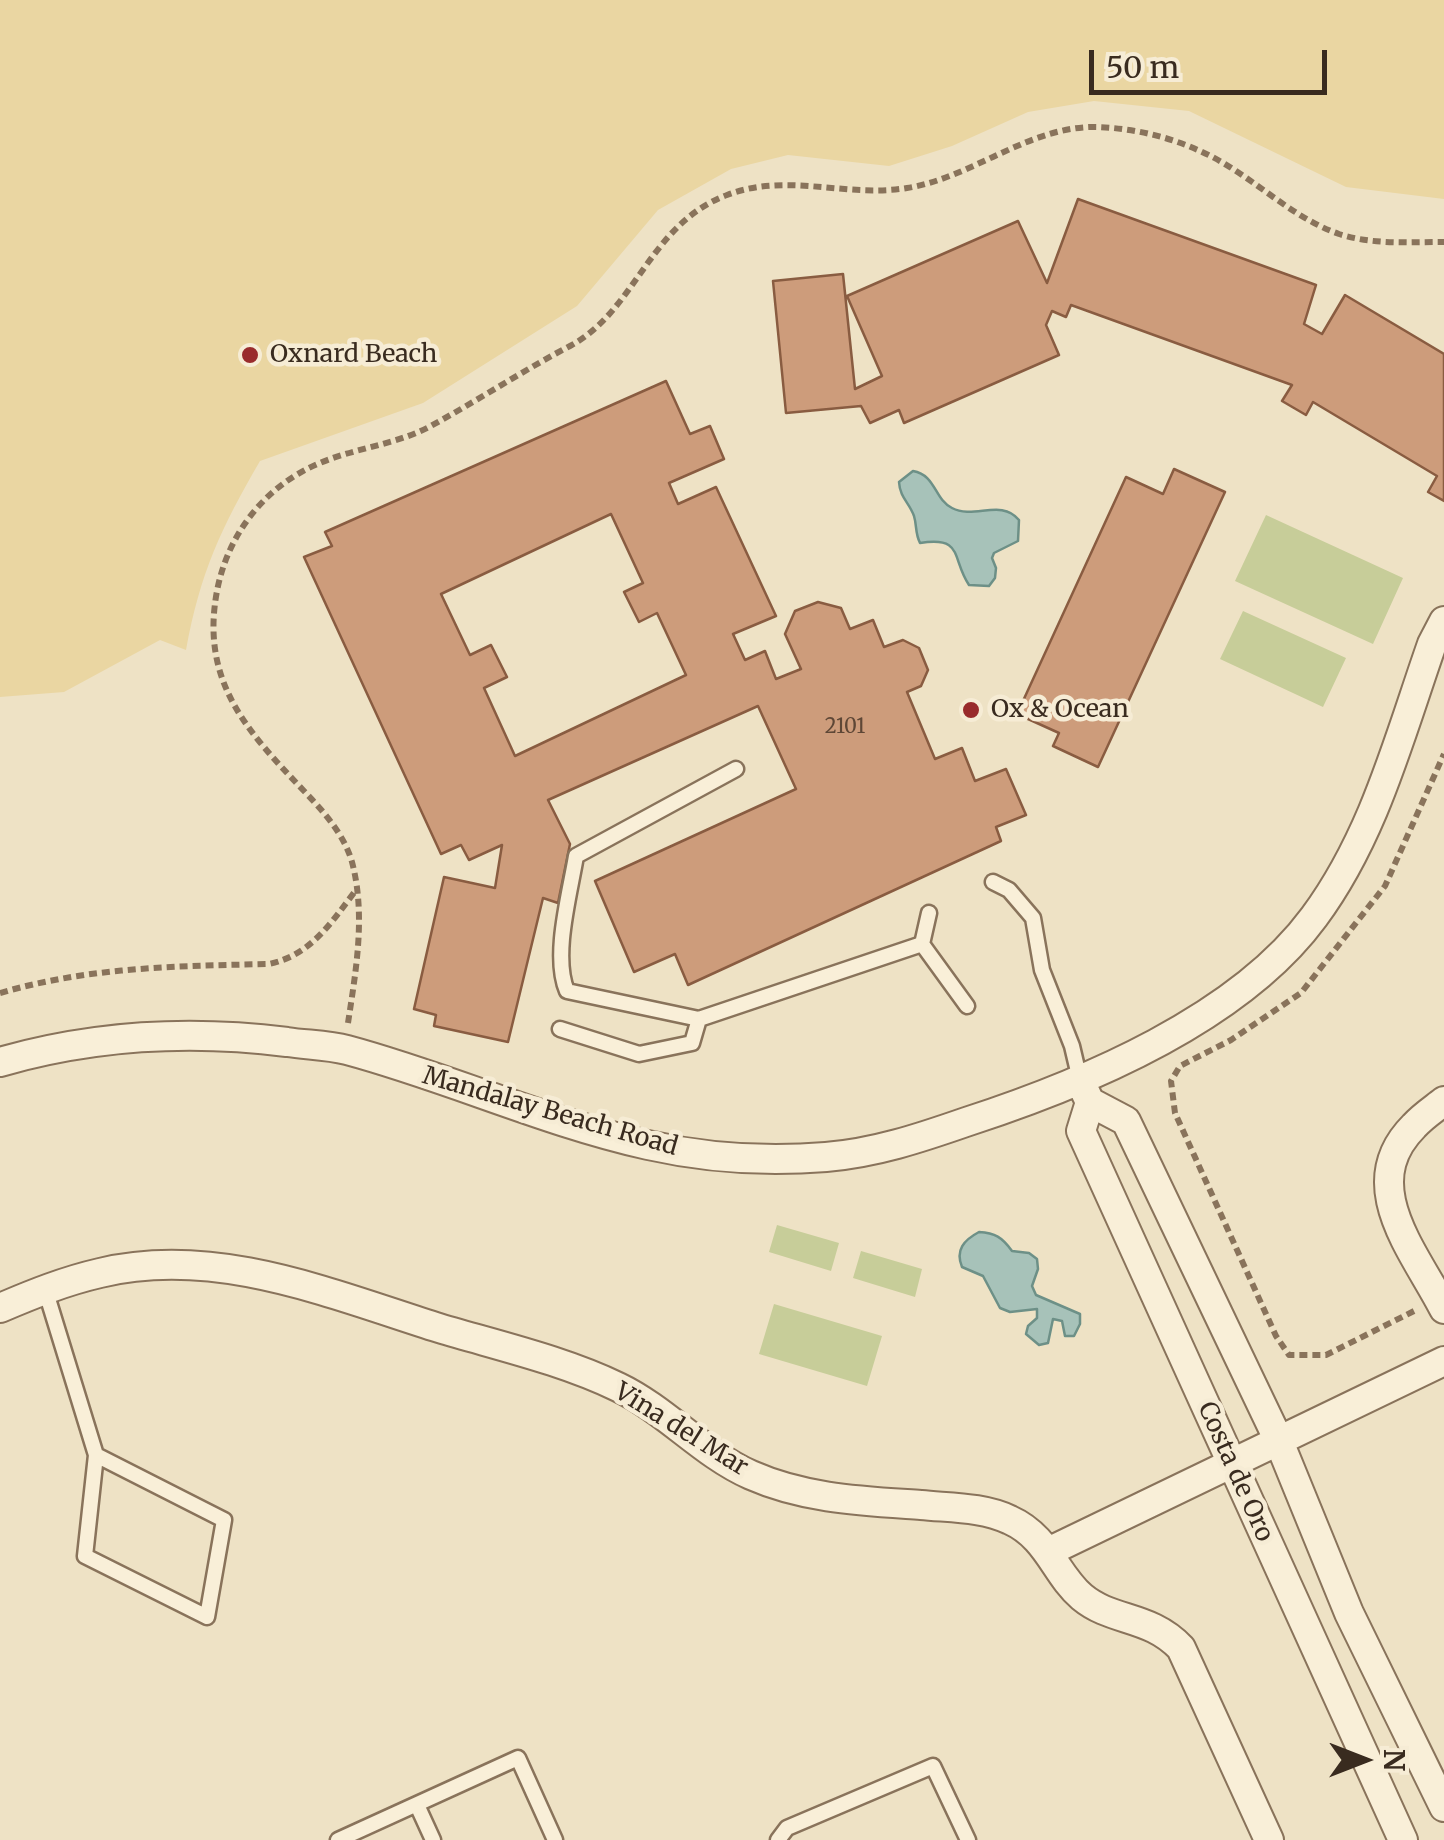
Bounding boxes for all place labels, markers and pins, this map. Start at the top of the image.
place label: Oxnard Beach [270,340,437,370]
marker: Oxnard Beach [239,344,261,366]
place label: Ox & Ocean [991,695,1129,725]
marker: Ox & Ocean [960,699,982,721]

